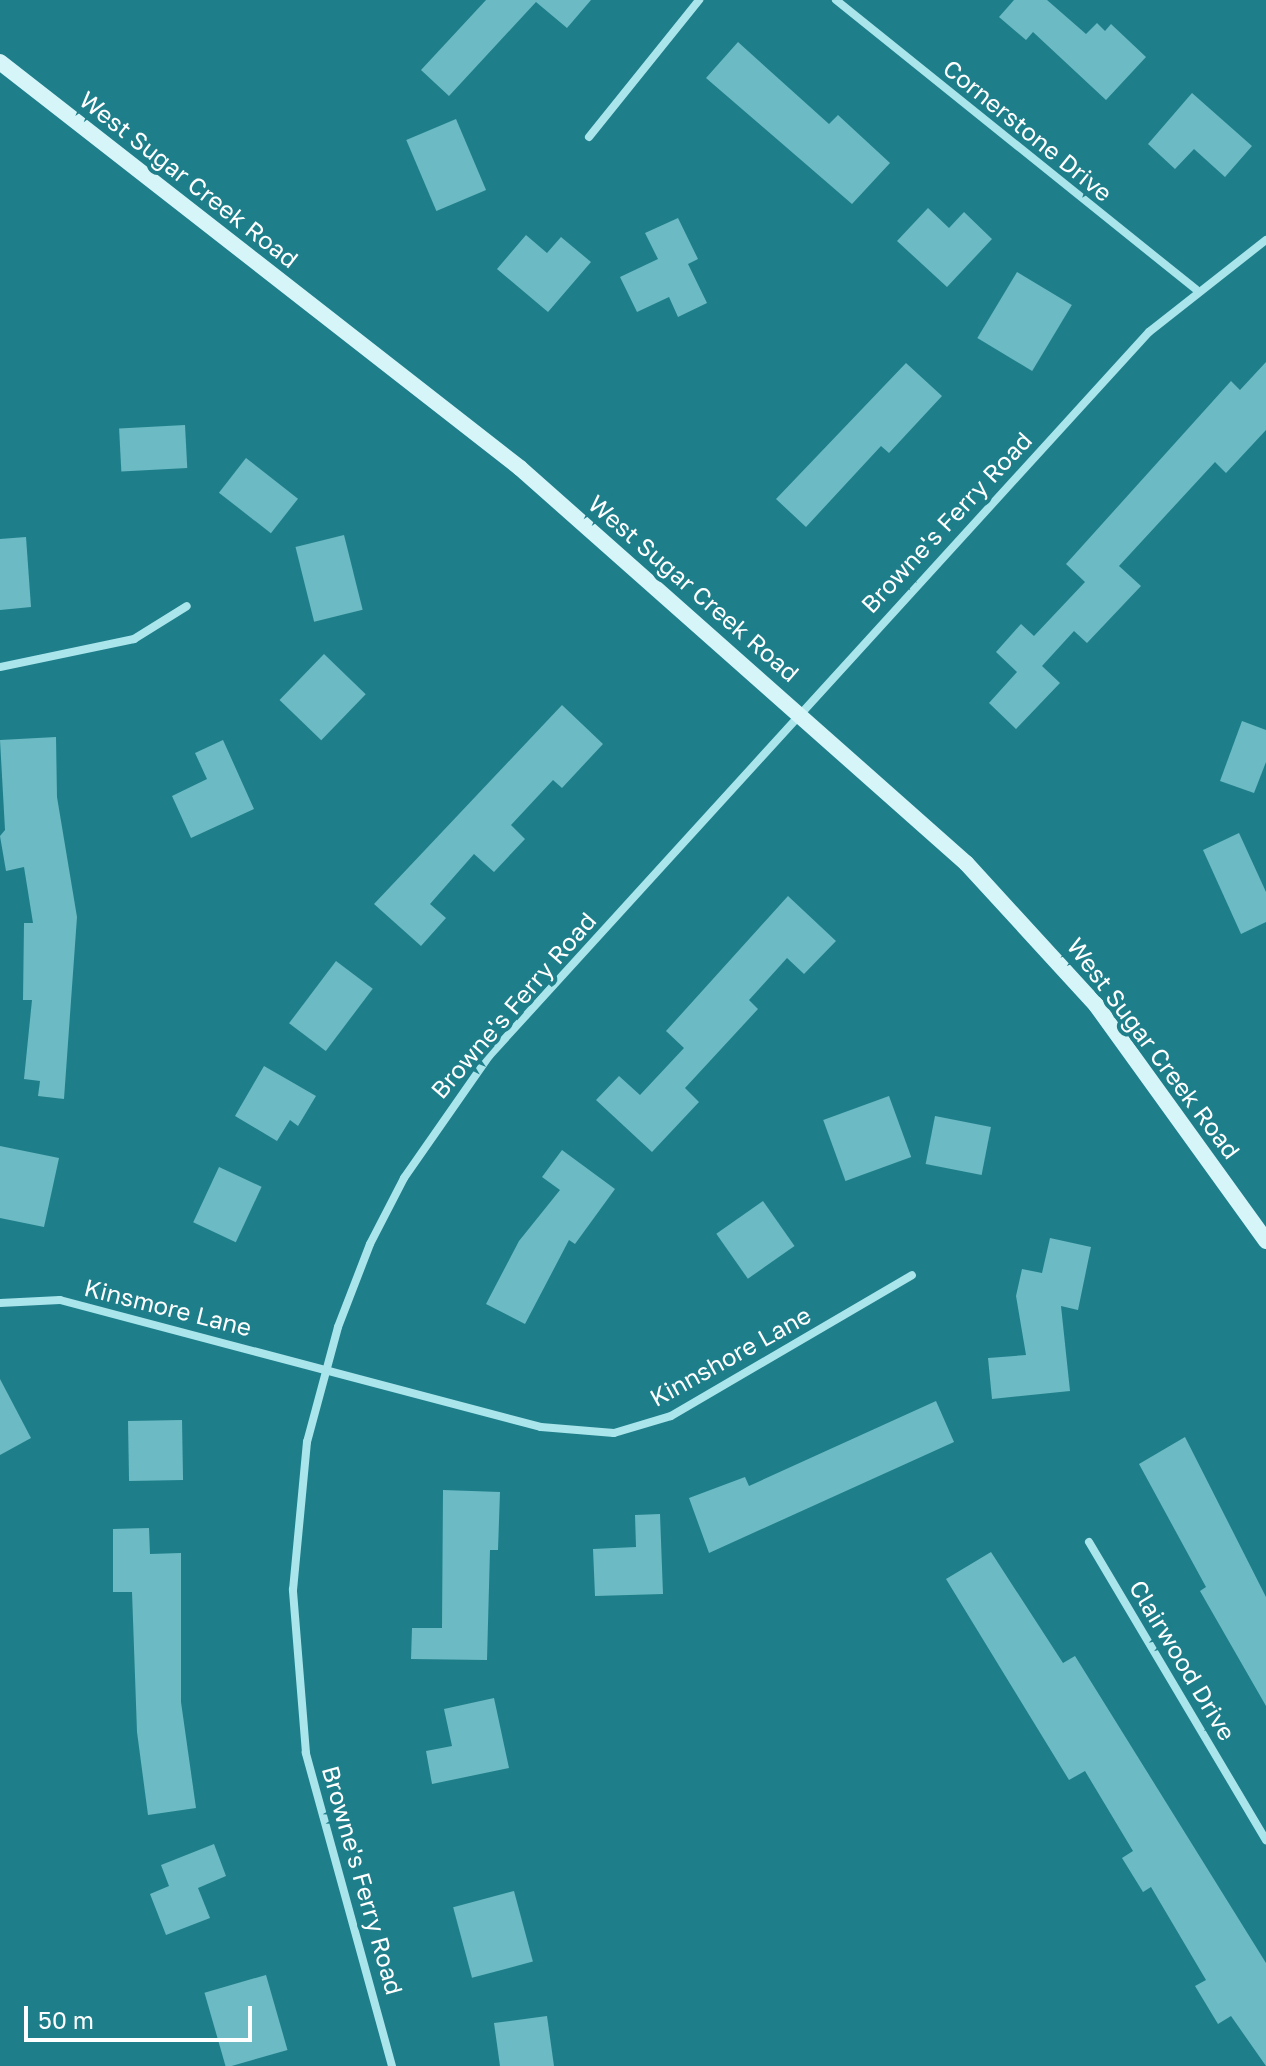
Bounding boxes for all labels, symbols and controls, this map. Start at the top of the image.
street label: Cornerstone Drive [938,53,1118,207]
street label: West Sugar Creek Road [74,85,304,273]
street label: Browne's Ferry Road [855,426,1037,618]
street label: West Sugar Creek Road [583,489,805,687]
street label: Browne's Ferry Road [424,906,602,1104]
street label: West Sugar Creek Road [1061,932,1247,1164]
street label: Kinsmore Lane [81,1272,255,1342]
street label: Kinnshore Lane [644,1300,816,1412]
street label: Clairwood Drive [1124,1575,1242,1745]
street label: Browne's Ferry Road [317,1762,409,1998]
scale bar [28,1990,256,2040]
text: 50 m [38,2005,94,2034]

